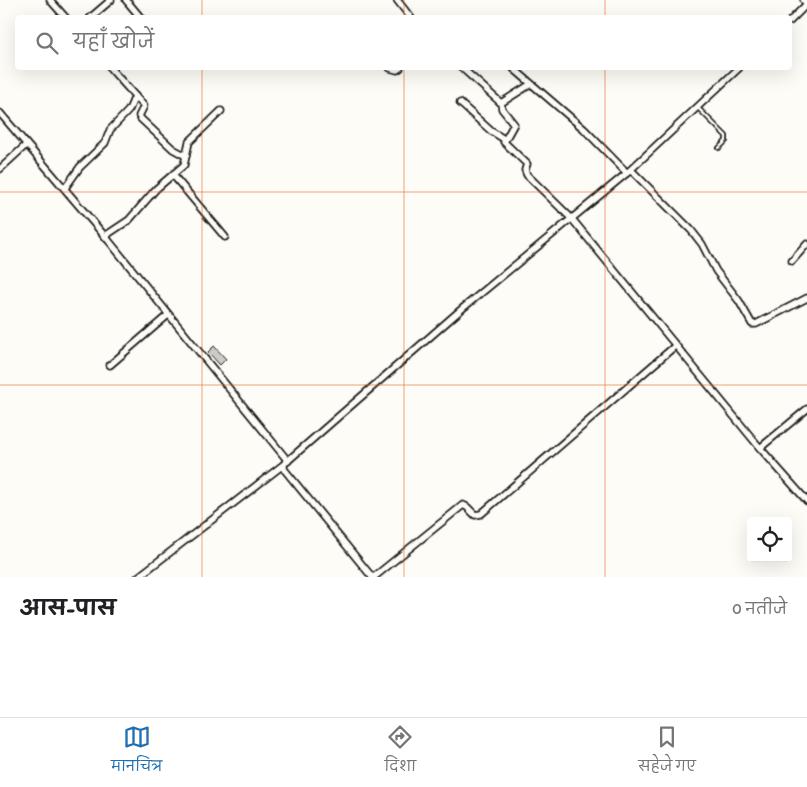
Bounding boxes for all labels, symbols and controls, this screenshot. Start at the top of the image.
search box [15,15,792,70]
icon: search [33,29,61,57]
text: यहाँ खोजें [73,30,154,53]
map controls [747,517,792,562]
button: locate [747,517,792,562]
text: आस-पास [20,595,116,620]
text: 0 नतीजे [732,599,787,618]
tab: मानचित्र [111,723,162,782]
tab: दिशा [384,723,416,782]
tab: सहेजे गए [638,723,696,782]

